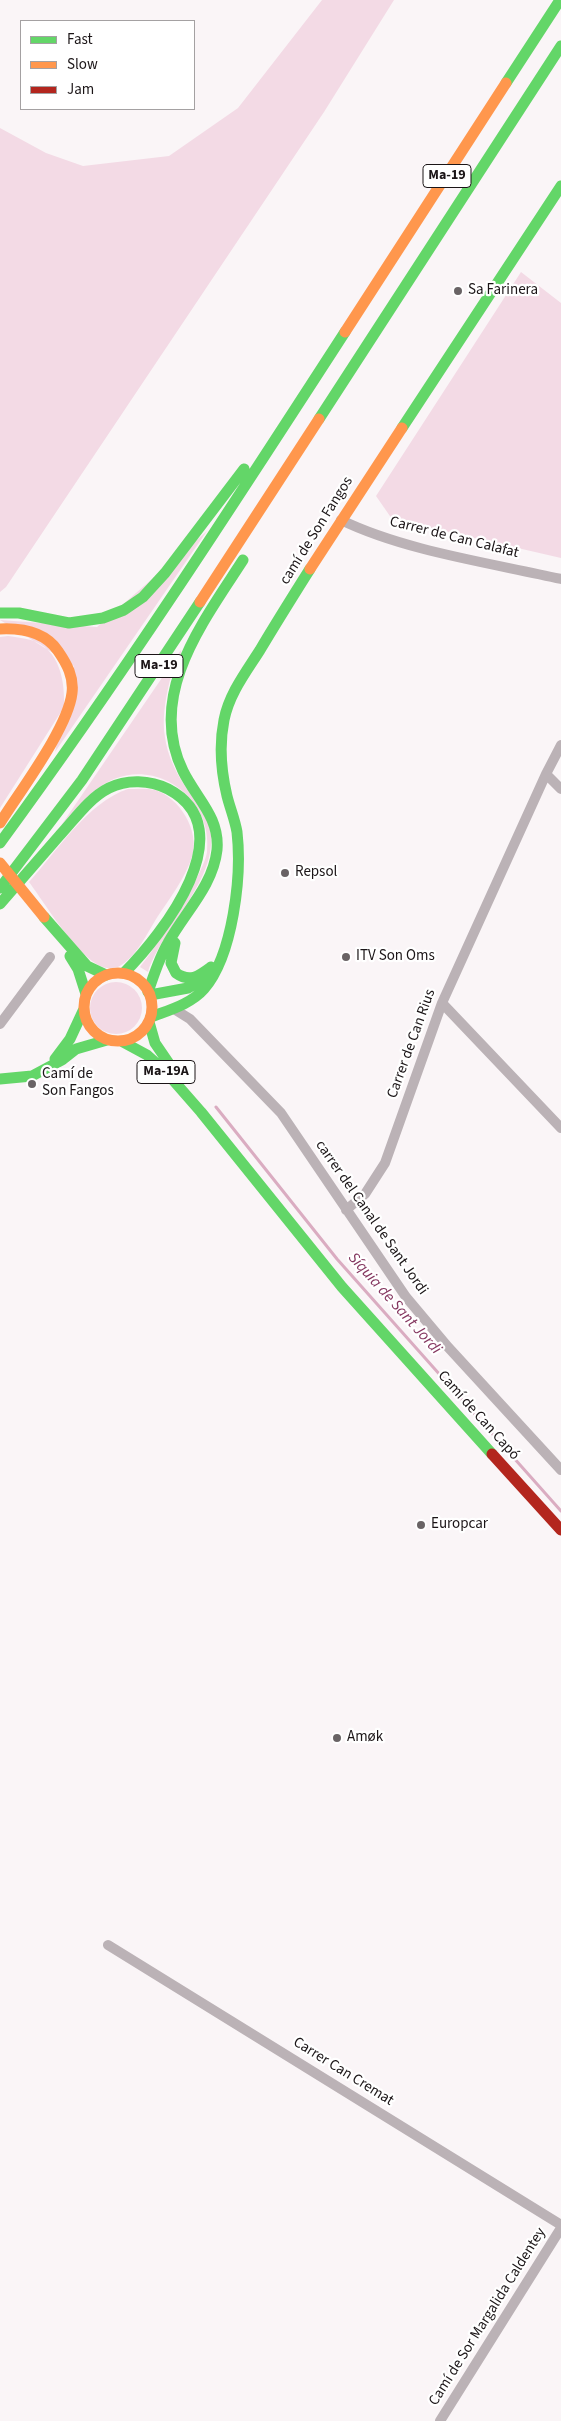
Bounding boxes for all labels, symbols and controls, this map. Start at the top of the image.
legend [20,20,195,110]
text: Fast [67,29,93,50]
text: Slow [67,54,98,75]
text: Jam [67,79,94,100]
road number: Ma-19 [423,165,471,188]
place label: Sa Farinera [468,282,538,300]
marker: Sa Farinera [452,285,464,297]
street label: camí de Son Fangos [277,474,357,588]
street label: Carrer de Can Calafat [388,513,520,563]
road number: Ma-19 [135,654,183,678]
place label: Repsol [295,864,337,882]
marker: Repsol [279,867,291,879]
place label: ITV Son Oms [356,948,435,966]
marker: ITV Son Oms [340,951,352,963]
street label: Carrer de Can Rius [384,987,440,1101]
road number: Ma-19A [137,1060,195,1084]
place label: Camí de Son Fangos [42,1066,114,1101]
marker: Camí de Son Fangos [26,1078,38,1090]
street label: carrer del Canal de Sant Jordi [311,1137,431,1299]
water label: Síquia de Sant Jordi [343,1249,445,1359]
street label: Camí de Can Capó [433,1368,523,1464]
place label: Europcar [431,1516,488,1534]
marker: Europcar [415,1519,427,1531]
place label: Amøk [347,1729,383,1747]
marker: Amøk [331,1732,343,1744]
street label: Carrer Can Cremat [289,2034,397,2110]
street label: Camí de Sor Margalida Caldentey [426,2225,550,2409]

